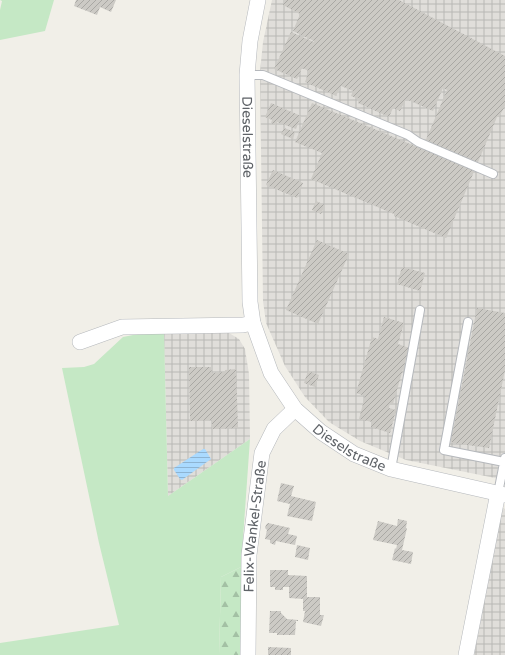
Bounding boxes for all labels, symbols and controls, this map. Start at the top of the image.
street label: Dieselstraße [239,96,257,178]
street label: Dieselstraße [309,420,389,475]
street label: Felix-Wankel-Straße [240,459,270,593]

